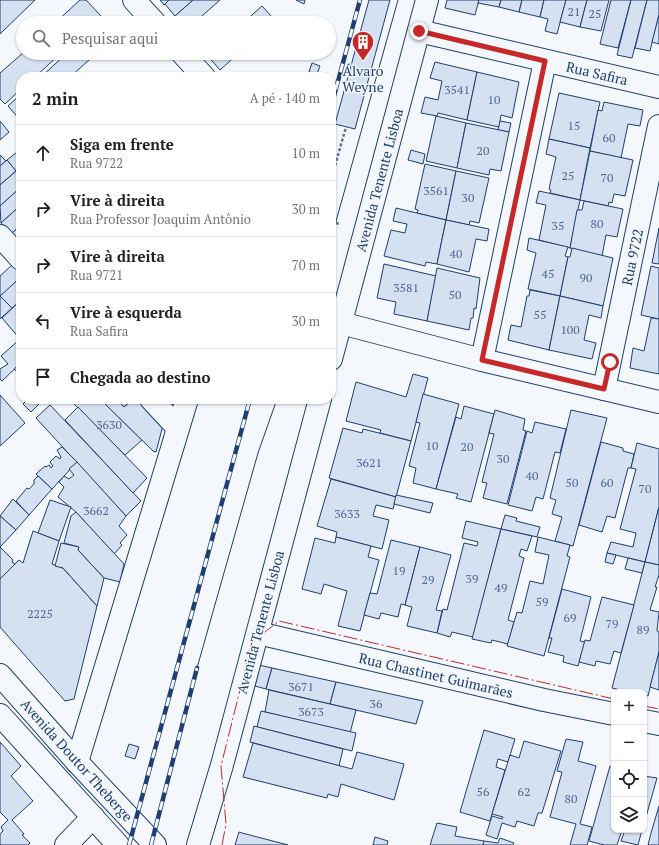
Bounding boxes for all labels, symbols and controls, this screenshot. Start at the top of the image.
house number: 21 [568,4,580,19]
house number: 25 [589,6,601,21]
search box [16,16,336,60]
route end [410,22,428,40]
icon: search [30,27,52,49]
text: Pesquisar aqui [62,28,158,48]
building icon: Álvaro Weyne [350,29,376,62]
street label: Rua Safira [564,57,630,89]
place label: Álvaro Weyne [342,61,384,96]
house number: 3541 [444,82,470,97]
text: 2 min [32,87,79,110]
text: A pé · 140 m [250,89,320,107]
house number: 10 [488,92,500,107]
street label: Avenida Tenente Lisboa [351,106,407,254]
house number: 15 [568,118,580,133]
house number: 60 [603,130,615,145]
text: Siga em frente [70,134,174,154]
icon: ahead [32,142,54,164]
house number: 20 [477,143,489,158]
text: 10 m [292,144,320,162]
text: Rua 9722 [70,154,123,172]
house number: 25 [562,168,574,183]
house number: 70 [601,170,613,185]
house number: 3561 [423,183,449,198]
text: Vire à direita [70,190,165,210]
house number: 30 [462,190,474,205]
icon: right [32,198,54,220]
text: 30 m [292,200,320,218]
text: Rua Professor Joaquim Antônio [70,210,251,228]
house number: 80 [591,216,603,231]
house number: 35 [552,218,564,233]
street label: Rua 9722 [617,227,647,287]
text: Vire à direita [70,246,165,266]
house number: 40 [450,246,462,261]
icon: right [32,254,54,276]
text: 70 m [292,256,320,274]
text: Rua 9721 [70,266,123,284]
house number: 45 [542,266,554,281]
house number: 90 [580,270,592,285]
house number: 3581 [393,280,419,295]
house number: 50 [449,287,461,302]
text: Vire à esquerda [70,302,182,322]
house number: 55 [534,307,546,322]
icon: left [32,310,54,332]
text: 30 m [292,312,320,330]
text: Rua Safira [70,322,128,340]
house number: 100 [560,322,580,337]
route start [601,353,619,371]
icon: arrive [32,366,54,388]
text: Chegada ao destino [70,367,210,387]
house number: 3630 [96,417,122,432]
house number: 10 [426,438,438,453]
house number: 20 [461,439,473,454]
house number: 30 [497,451,509,466]
house number: 3621 [356,455,382,470]
house number: 40 [526,468,538,483]
house number: 50 [566,475,578,490]
house number: 60 [601,475,613,490]
house number: 70 [639,481,651,496]
house number: 3662 [83,503,109,518]
house number: 3633 [334,506,360,521]
street label: Avenida Tenente Lisboa [232,548,288,696]
house number: 19 [393,563,405,578]
house number: 39 [466,571,478,586]
house number: 29 [422,572,434,587]
house number: 49 [495,580,507,595]
house number: 59 [536,594,548,609]
house number: 2225 [27,606,53,621]
house number: 69 [564,610,576,625]
house number: 79 [606,616,618,631]
house number: 89 [637,622,649,637]
street label: Rua Chastinet Guimarães [357,648,515,702]
house number: 3671 [288,679,314,694]
map controls [611,689,647,833]
button: + [611,689,647,725]
street label: Avenida Doutor Theberge [17,695,137,825]
house number: 36 [370,696,383,711]
house number: 3673 [298,704,324,719]
button: − [611,725,647,761]
button: locate [611,761,647,797]
house number: 56 [477,784,490,799]
house number: 62 [518,784,530,799]
house number: 80 [565,791,577,806]
button: layers [611,797,647,833]

